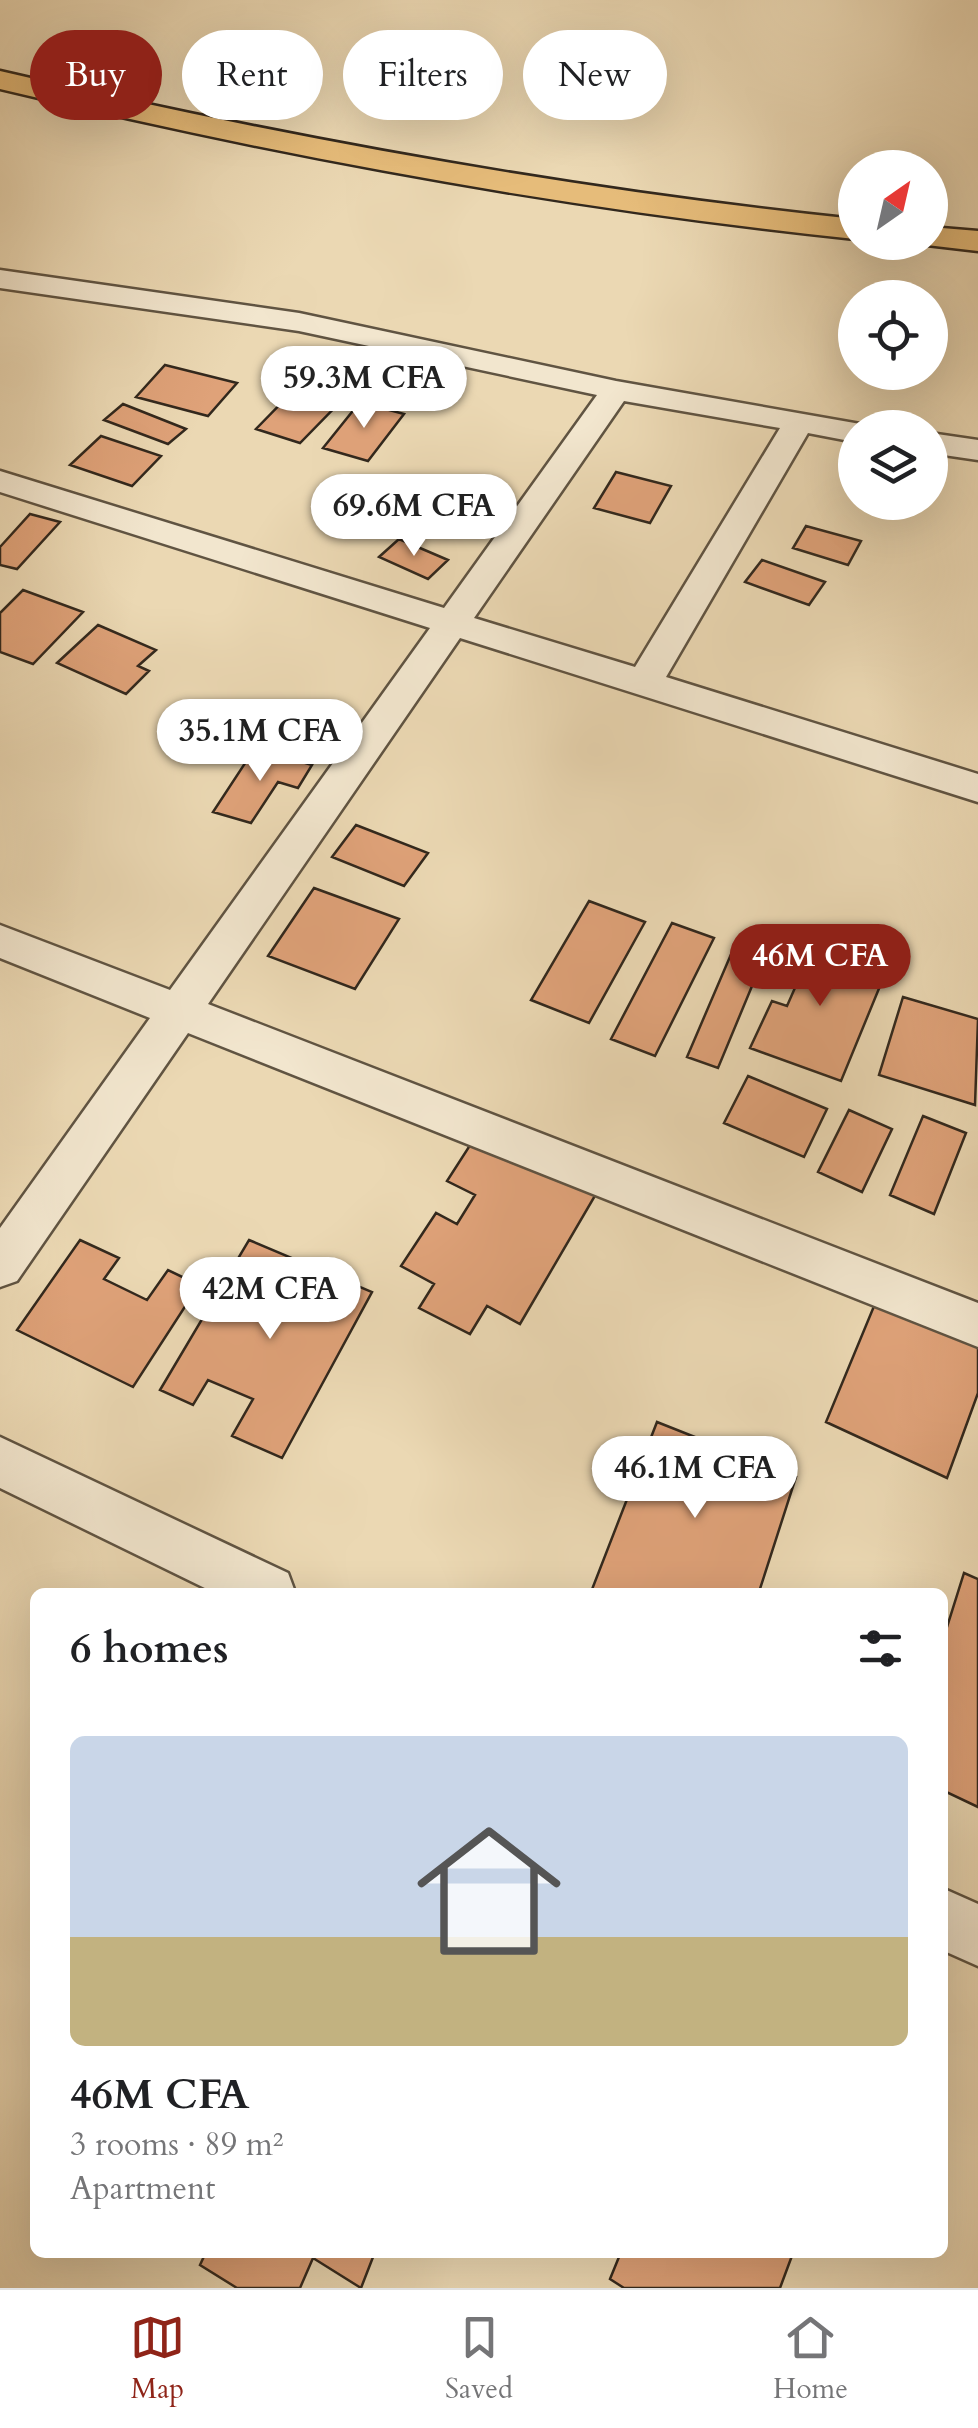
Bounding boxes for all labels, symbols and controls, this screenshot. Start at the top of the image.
chip: Buy [30,30,162,120]
chip: Rent [182,30,323,120]
chip: Filters [343,30,503,120]
chip: New [523,30,667,120]
north arrow [838,150,948,260]
map controls [838,150,948,520]
button: locate [838,280,948,390]
pin: 59.3M CFA [250,346,478,431]
text: 59.3M CFA [283,356,445,400]
button: layers [838,410,948,520]
pin: 69.6M CFA [300,474,528,559]
text: 69.6M CFA [333,484,495,528]
pin: 35.1M CFA [146,699,374,784]
text: 35.1M CFA [179,709,341,753]
pin: 46M CFA [728,924,912,1009]
text: 46M CFA [752,934,888,978]
pin: 42M CFA [178,1257,362,1342]
text: 42M CFA [202,1267,338,1311]
pin: 46.1M CFA [581,1436,809,1521]
text: 46.1M CFA [614,1446,776,1490]
text: 6 homes [70,1620,228,1677]
icon: filters [853,1621,908,1676]
icon: home [399,1801,579,1981]
text: 46M CFA [70,2066,249,2123]
text: 3 rooms · 89 m² [70,2123,283,2167]
text: Apartment [70,2167,215,2211]
tab: Map [130,2310,185,2408]
tab: Saved [445,2310,513,2408]
tab: Home [773,2310,848,2408]

